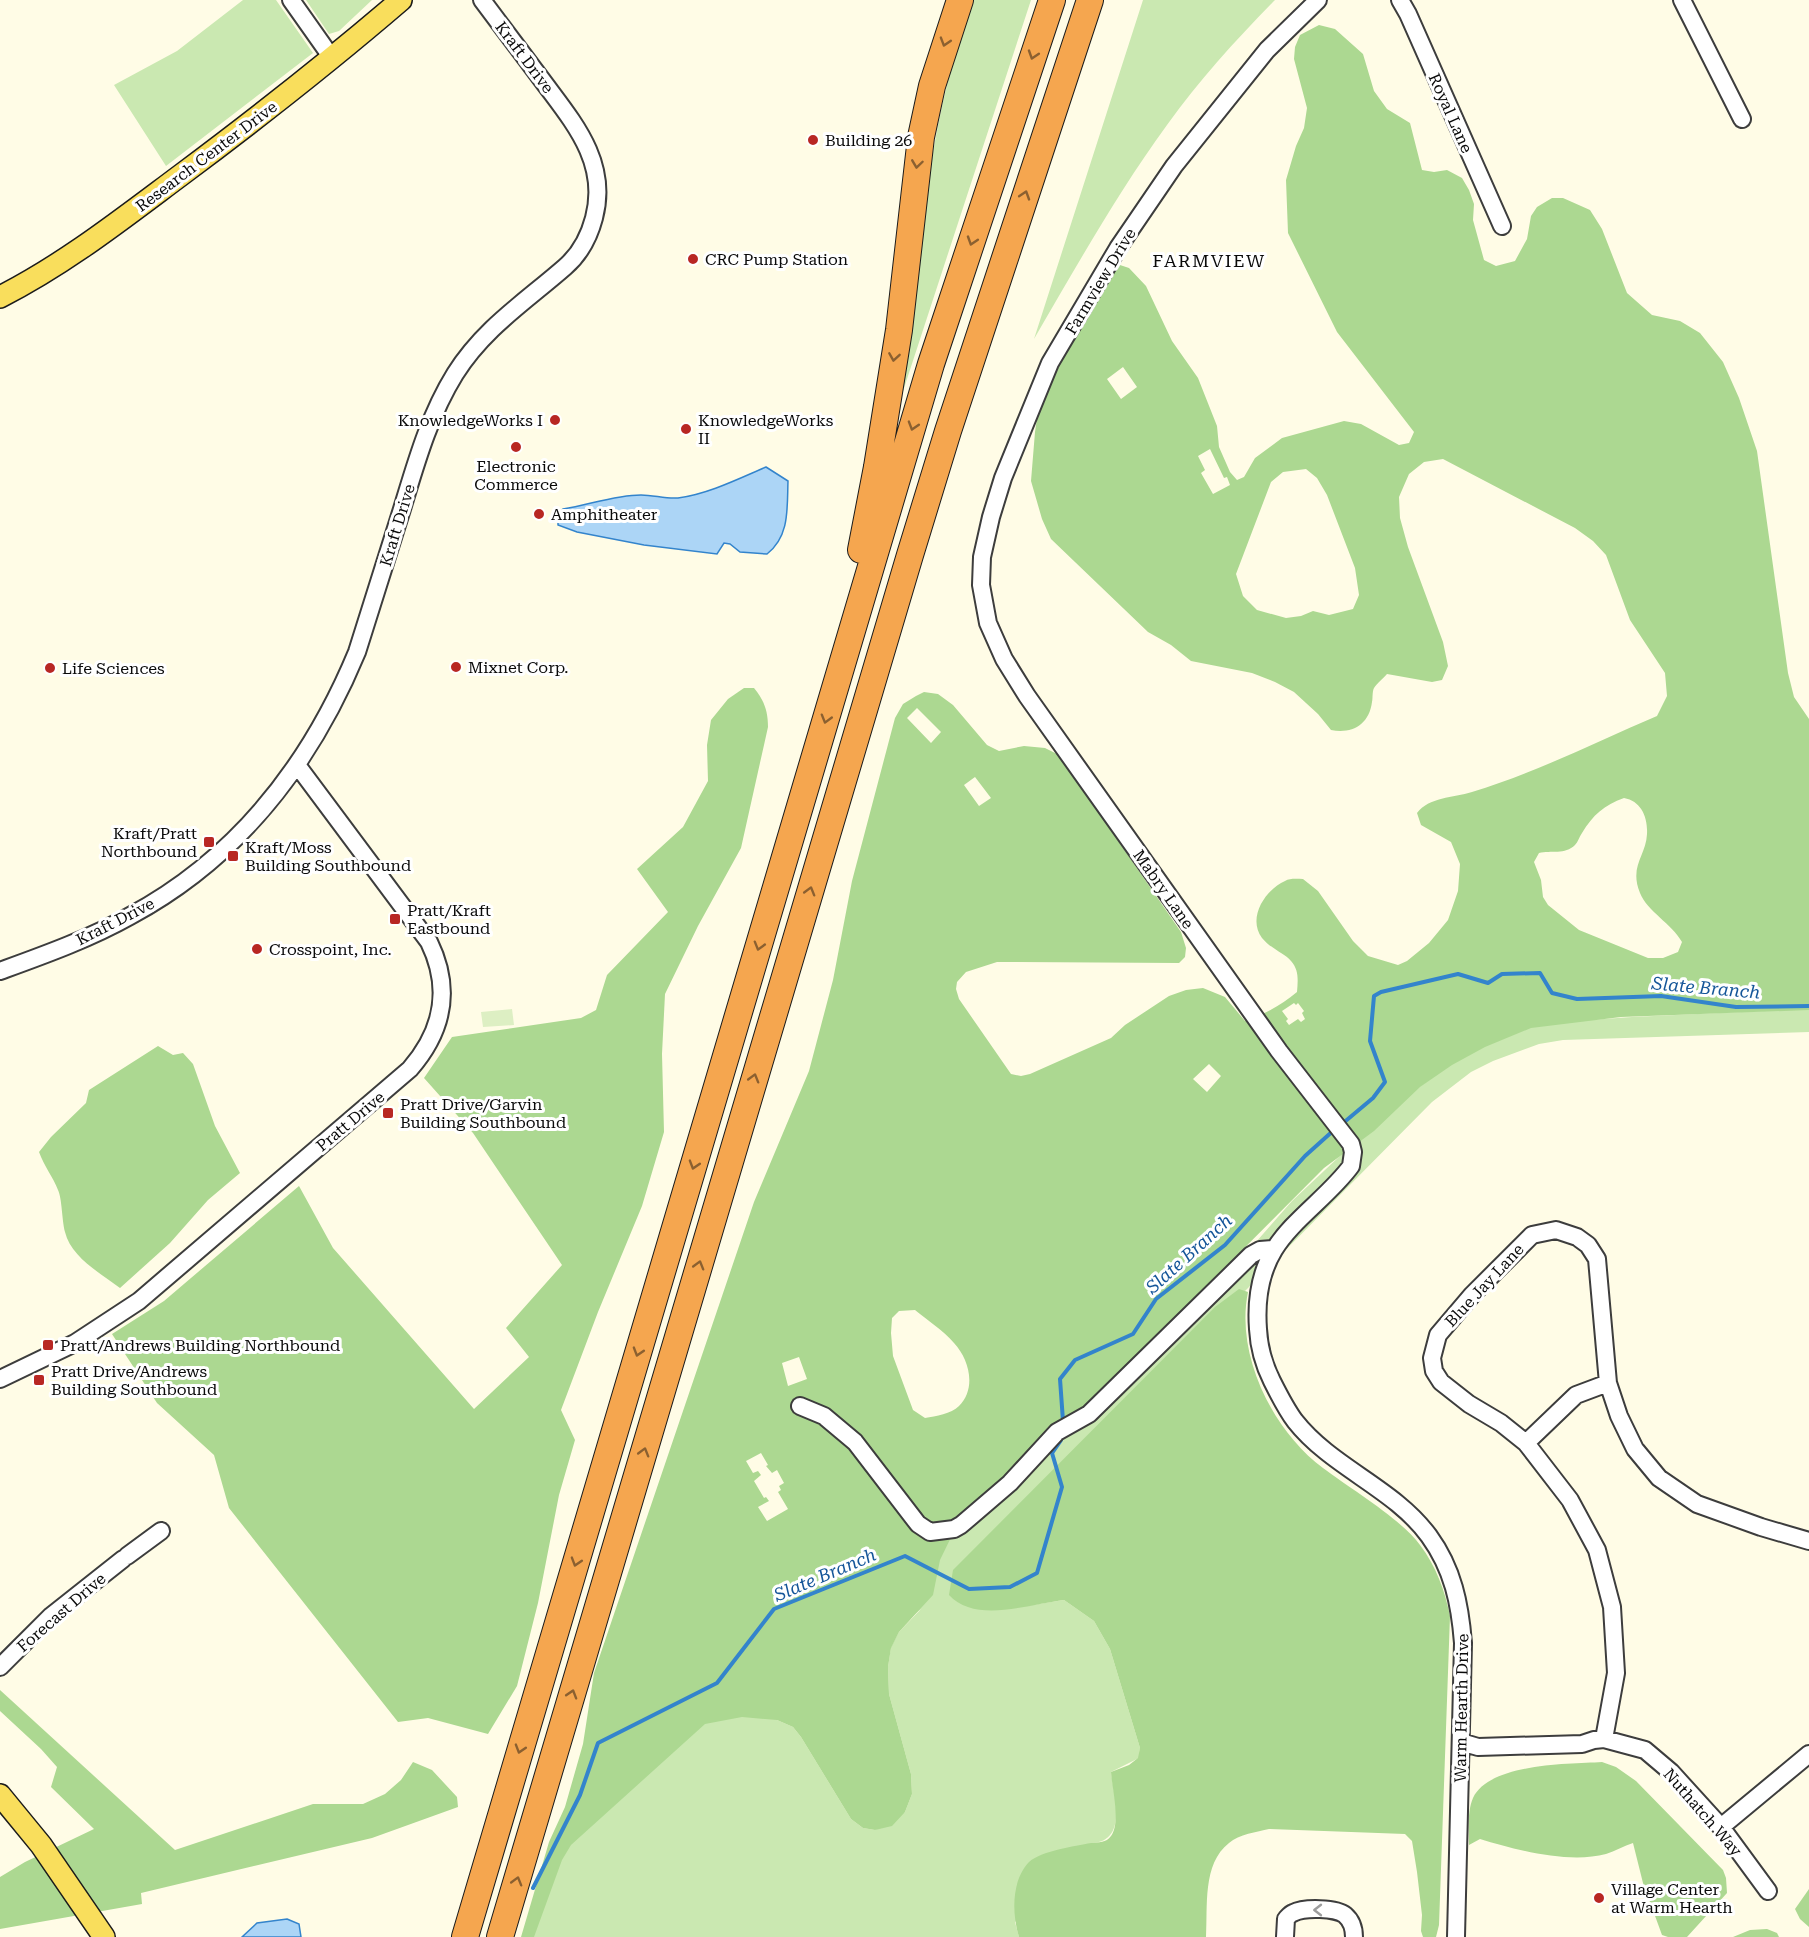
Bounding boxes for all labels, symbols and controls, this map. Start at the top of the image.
street label: Kraft Drive [491,18,558,97]
one-way arrow [940,36,952,47]
one-way arrow [1028,50,1040,60]
street label: Royal Lane [1425,70,1477,156]
street label: Research Center Drive [132,97,281,216]
place label: Building 26 [825,131,912,150]
marker: Building 26 [806,133,820,147]
one-way arrow [912,159,924,168]
one-way arrow [1018,190,1030,201]
street label: Farmview Drive [1061,225,1140,338]
one-way arrow [966,235,979,246]
place label: CRC Pump Station [705,250,848,269]
district label: FARMVIEW [1152,250,1266,271]
marker: CRC Pump Station [686,252,700,266]
one-way arrow [889,353,901,362]
place label: KnowledgeWorks I [398,411,543,430]
place label: KnowledgeWorks II [698,411,834,448]
marker: KnowledgeWorks I [548,413,562,427]
one-way arrow [908,420,920,431]
marker: KnowledgeWorks II [679,422,693,436]
marker: Electronic Commerce [509,440,523,454]
place label: Electronic Commerce [474,457,558,494]
street label: Kraft Drive [376,481,419,569]
place label: Amphitheater [551,505,658,524]
marker: Amphitheater [532,507,546,521]
place label: Mixnet Corp. [468,658,568,677]
place label: Life Sciences [62,659,165,678]
marker: Mixnet Corp. [449,660,463,674]
marker: Life Sciences [43,661,57,675]
one-way arrow [821,713,833,724]
place label: Kraft/Pratt Northbound [101,824,197,861]
marker: Kraft/Pratt Northbound [202,835,216,849]
place label: Kraft/Moss Building Southbound [245,838,411,875]
street label: Mabry Lane [1129,846,1198,933]
marker: Kraft/Moss Building Southbound [226,849,240,863]
one-way arrow [803,887,815,897]
street label: Kraft Drive [73,894,158,949]
place label: Pratt/Kraft Eastbound [407,901,491,938]
marker: Pratt/Kraft Eastbound [388,912,402,926]
place label: Crosspoint, Inc. [269,940,392,959]
one-way arrow [754,940,766,951]
marker: Crosspoint, Inc. [250,942,264,956]
water label: Slate Branch [1650,972,1761,1003]
one-way arrow [747,1074,759,1084]
street label: Pratt Drive [312,1087,388,1155]
place label: Pratt Drive/Garvin Building Southbound [400,1095,566,1132]
marker: Pratt Drive/Garvin Building Southbound [381,1106,395,1120]
one-way arrow [689,1159,701,1170]
water label: Slate Branch [1141,1209,1236,1298]
street label: Blue Jay Lane [1441,1240,1528,1331]
one-way arrow [692,1260,704,1271]
place label: Pratt/Andrews Building Northbound [60,1336,340,1355]
marker: Pratt/Andrews Building Northbound [41,1338,55,1352]
one-way arrow [633,1346,645,1356]
place label: Pratt Drive/Andrews Building Southbound [51,1362,217,1399]
marker: Pratt Drive/Andrews Building Southbound [32,1373,46,1387]
one-way arrow [637,1447,649,1458]
water label: Slate Branch [770,1544,879,1606]
one-way arrow [571,1556,583,1567]
street label: Forecast Drive [13,1569,110,1656]
street label: Warm Hearth Drive [1451,1633,1472,1783]
one-way arrow [565,1689,577,1700]
one-way arrow [515,1743,527,1754]
street label: Nuthatch Way [1659,1765,1746,1860]
one-way arrow [510,1876,522,1887]
place label: Village Center at Warm Hearth [1611,1880,1733,1917]
marker: Village Center at Warm Hearth [1592,1891,1606,1905]
one-way arrow [1314,1904,1323,1916]

